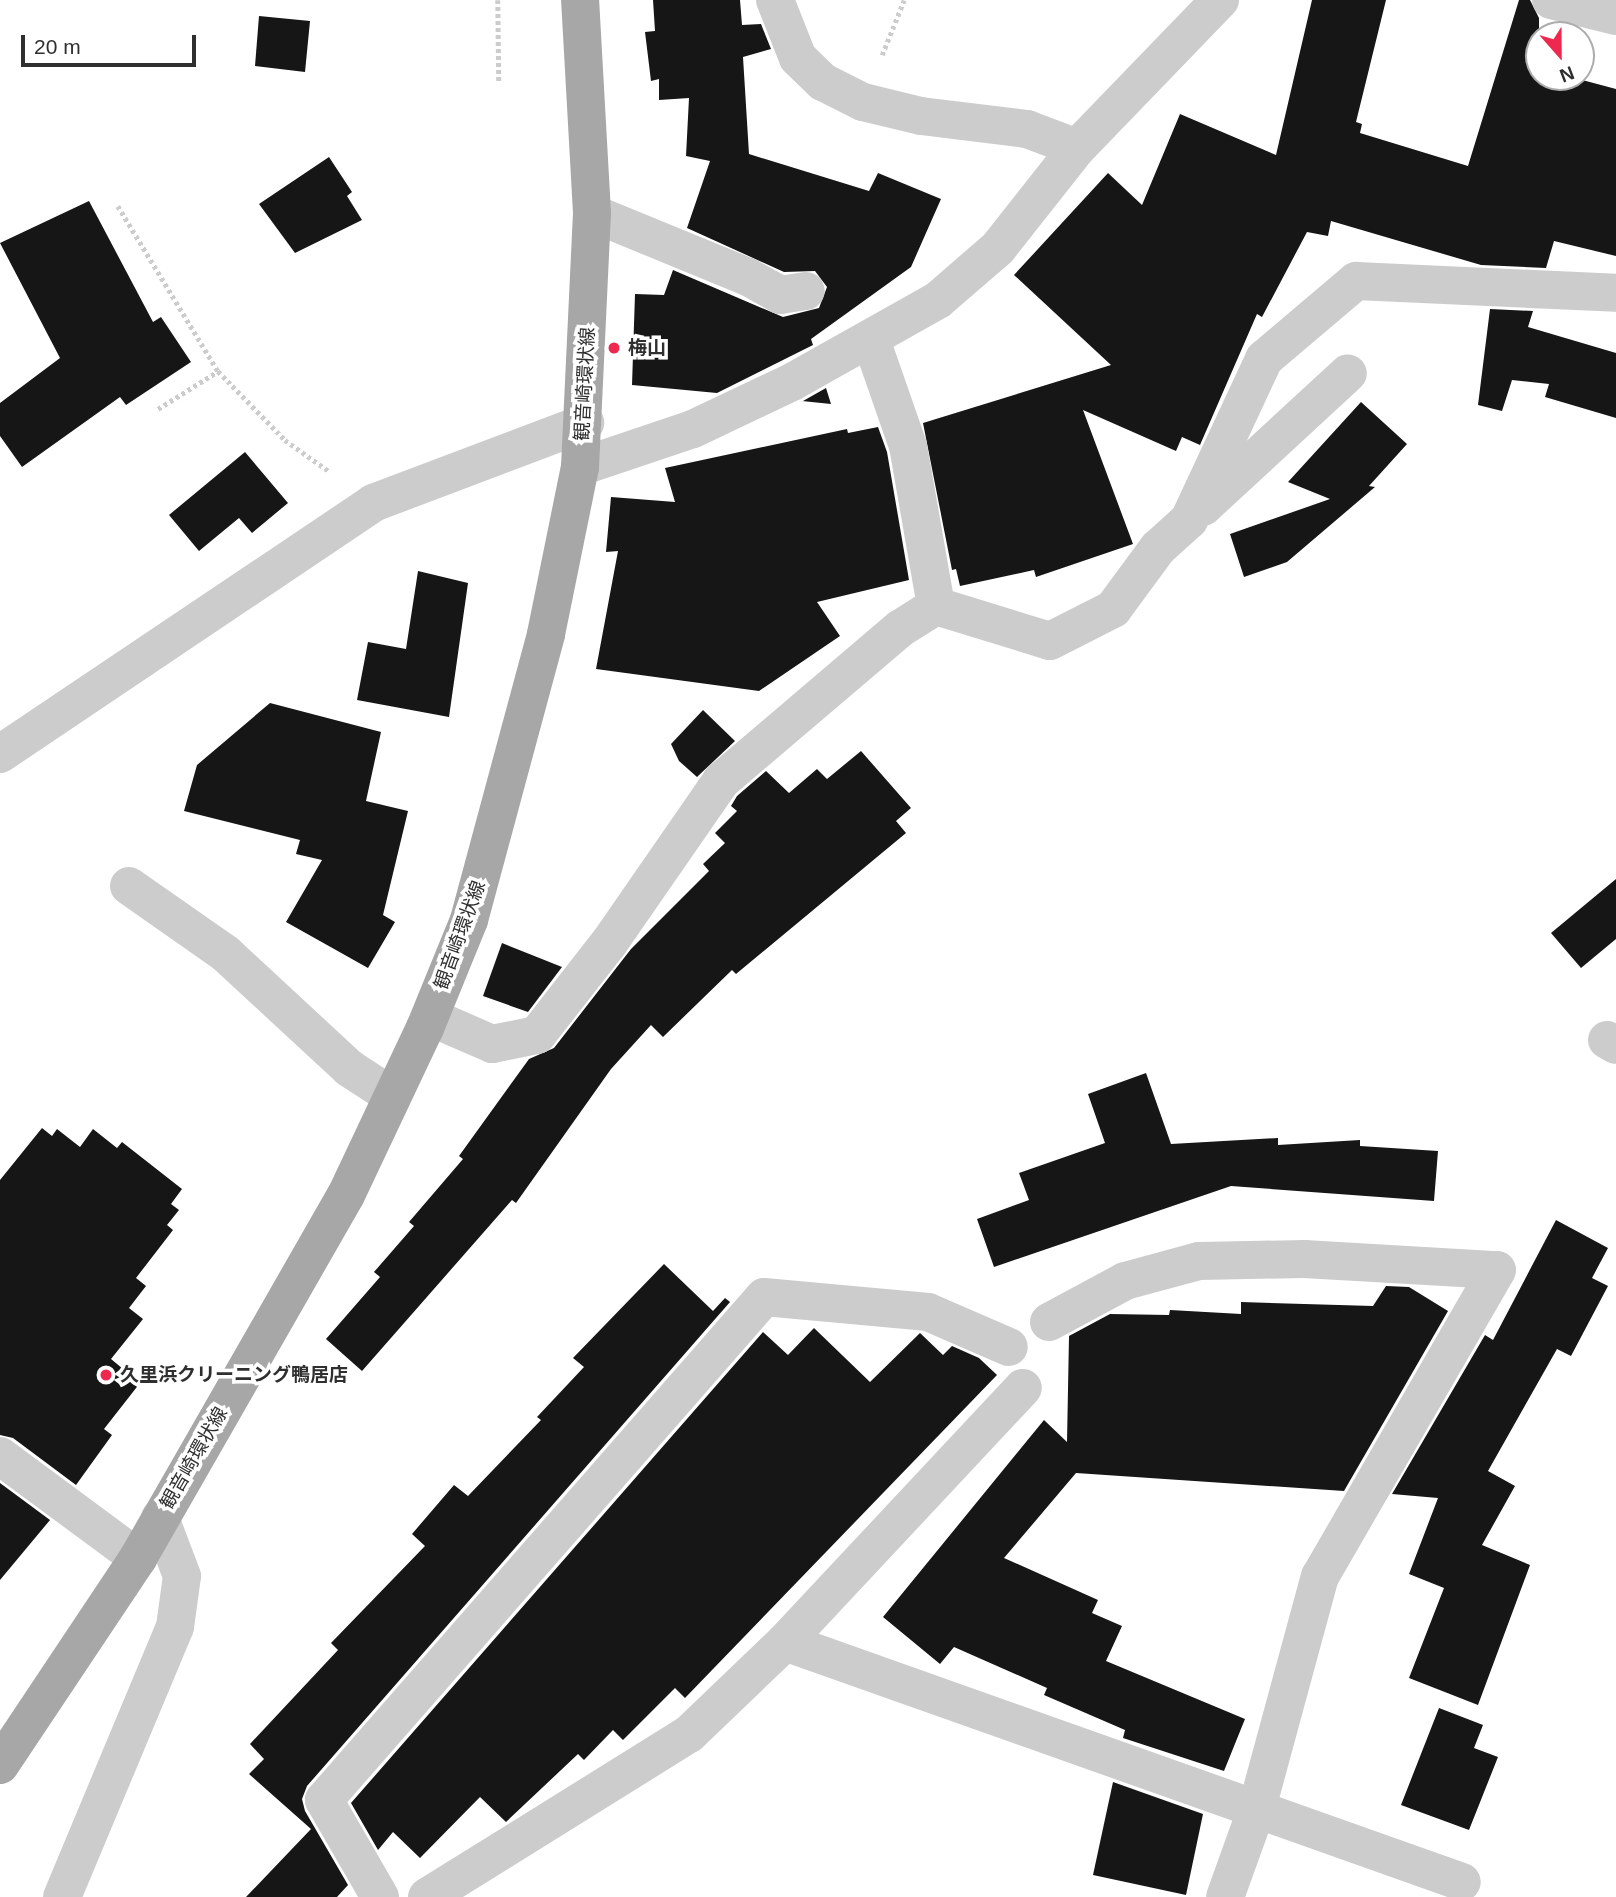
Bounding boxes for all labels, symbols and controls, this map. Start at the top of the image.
scale bar [24,21,200,65]
north arrow [1525,21,1595,91]
text: 20 m [34,35,81,58]
text: N [1557,62,1577,86]
street label: 観音崎環状線 [571,326,599,442]
place label: 梅山 [628,337,666,359]
marker: 梅山 [606,340,622,356]
street label: 観音崎環状線 [430,878,490,992]
place label: 久里浜クリーニング鴨居店 [120,1364,348,1386]
marker: 久里浜クリーニング鴨居店 [98,1367,114,1383]
street label: 観音崎環状線 [156,1403,232,1513]

